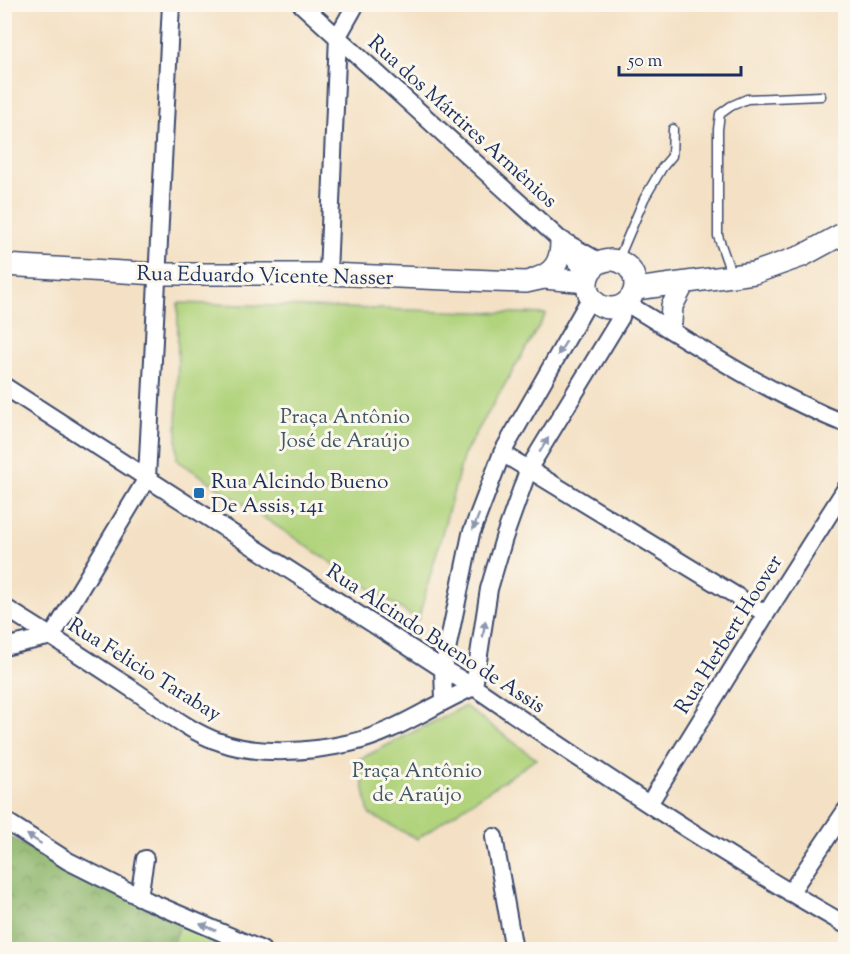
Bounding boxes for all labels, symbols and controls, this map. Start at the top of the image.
street label: Rua dos Mártires Armênios [360,29,563,216]
scale bar [619,39,740,77]
text: 50 m [627,49,663,75]
street label: Rua Eduardo Vicente Nasser [136,260,394,294]
one-way arrow [557,340,568,356]
park label: Praça Antônio José de Araújo [279,403,410,457]
one-way arrow [538,437,549,453]
place label: Rua Alcindo Bueno De Assis, 141 [211,468,389,522]
marker: Rua Alcindo Bueno De Assis, 141 [192,486,206,500]
one-way arrow [471,513,480,531]
street label: Rua Herbert Hoover [669,550,791,720]
street label: Rua Alcindo Bueno de Assis [320,557,550,722]
street label: Rua Felicio Tarabay [61,611,227,730]
one-way arrow [479,619,488,638]
park label: Praça Antônio de Araújo [352,757,482,811]
one-way arrow [26,834,43,845]
one-way arrow [199,922,217,932]

